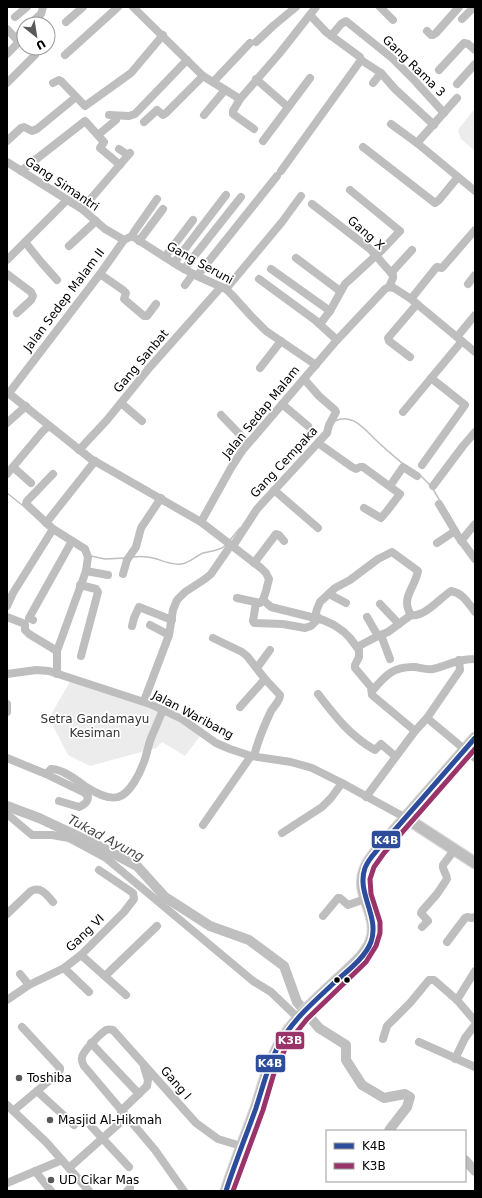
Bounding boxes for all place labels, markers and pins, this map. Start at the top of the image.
unlabelled marker [332,975,342,985]
unlabelled marker [342,975,352,985]
place label: Toshiba [26,1071,72,1085]
marker: Toshiba [14,1073,24,1083]
place label: Masjid Al-Hikmah [58,1113,162,1127]
marker: Masjid Al-Hikmah [45,1115,55,1125]
place label: UD Cikar Mas [59,1173,139,1187]
marker: UD Cikar Mas [46,1175,56,1185]

